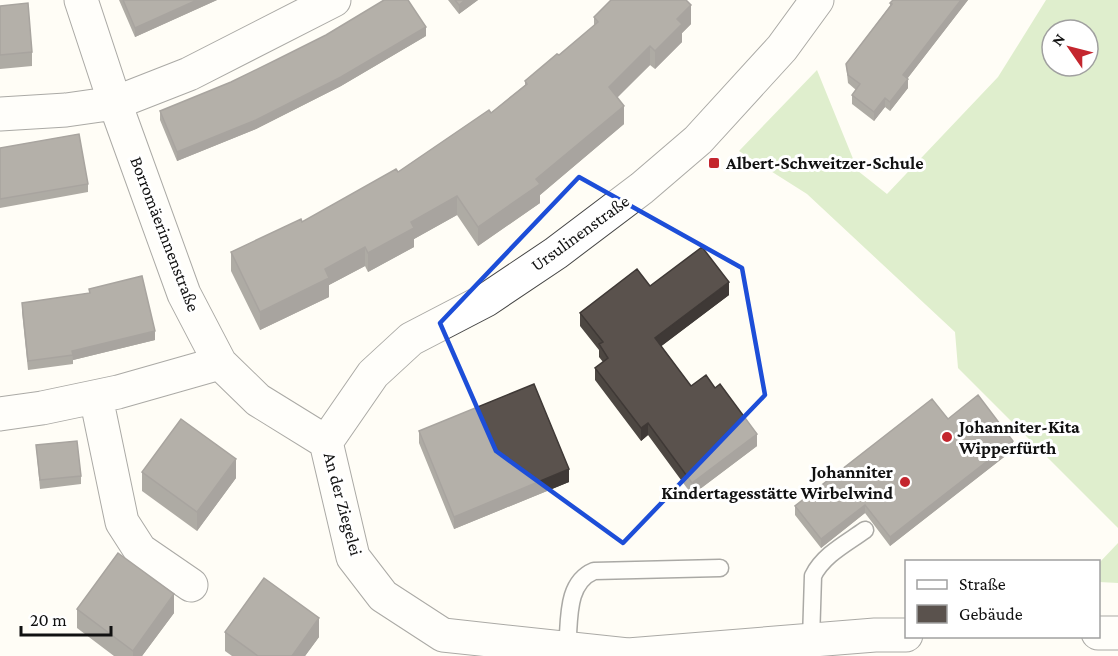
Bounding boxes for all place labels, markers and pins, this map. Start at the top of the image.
place label: Albert-Schweitzer-Schule [725,153,924,173]
marker: Albert-Schweitzer-Schule [707,156,721,170]
place label: Johanniter-Kita Wipperfürth [957,417,1080,458]
marker: Johanniter-Kita Wipperfürth [940,430,954,444]
place label: Johanniter Kindertagesstätte Wirbelwind [661,462,893,503]
marker: Johanniter Kindertagesstätte Wirbelwind [898,475,912,489]

